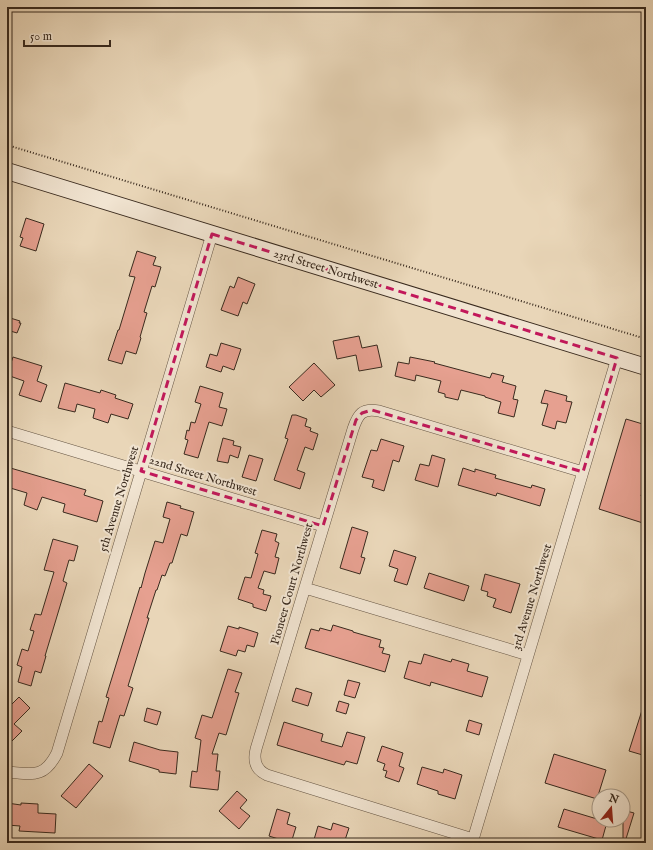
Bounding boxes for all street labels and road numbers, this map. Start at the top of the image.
street label: 23rd Street Northwest [272,246,380,292]
street label: 5th Avenue Northwest [96,444,142,554]
street label: 22nd Street Northwest [147,452,259,500]
street label: Pioneer Court Northwest [267,521,317,647]
street label: 3rd Avenue Northwest [509,542,555,652]

